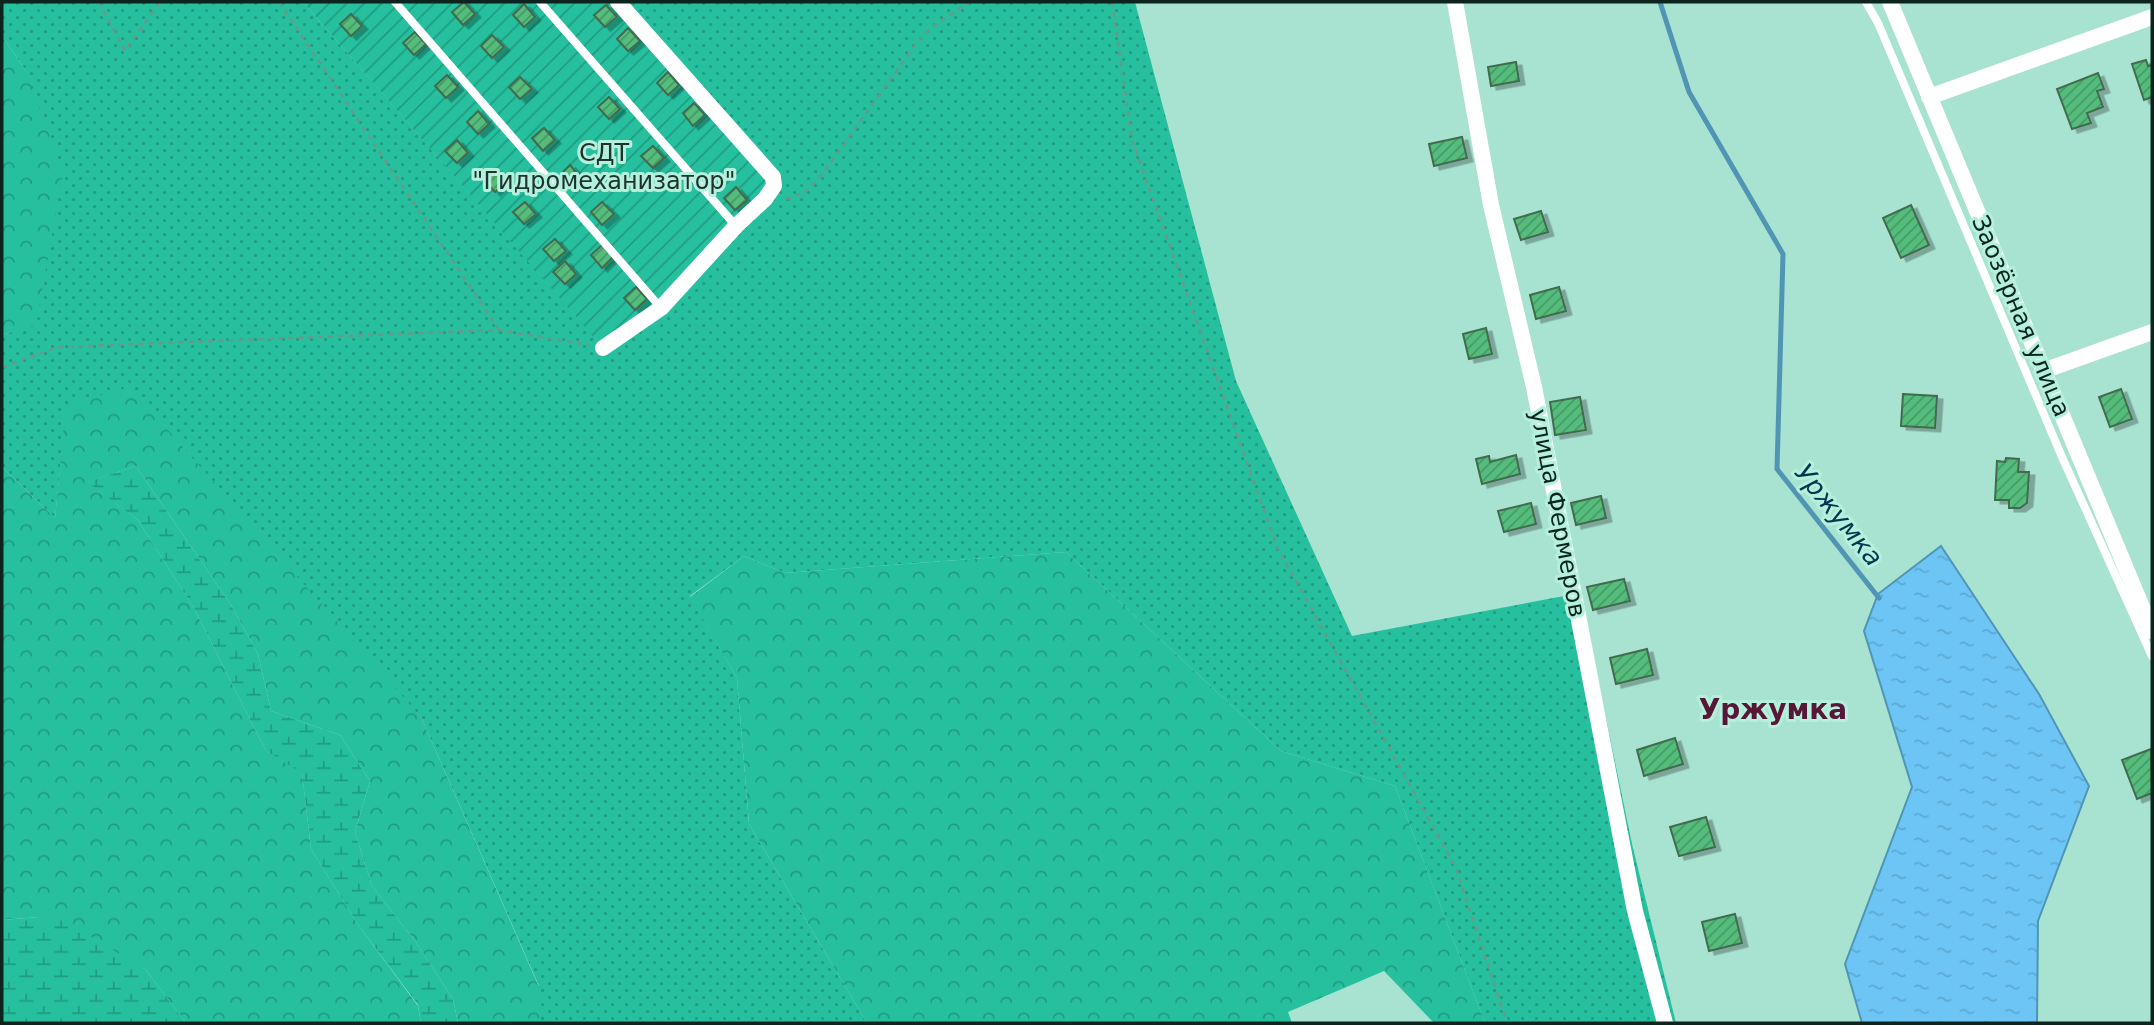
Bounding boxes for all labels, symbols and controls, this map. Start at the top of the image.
park label: СДТ "Гидромеханизатор" [472,139,736,195]
street label: Заозёрная улица [1966,211,2076,421]
street label: улица Фермеров [1524,407,1592,619]
water label: Уржумка [1789,458,1889,572]
district label: Уржумка [1699,693,1847,726]

